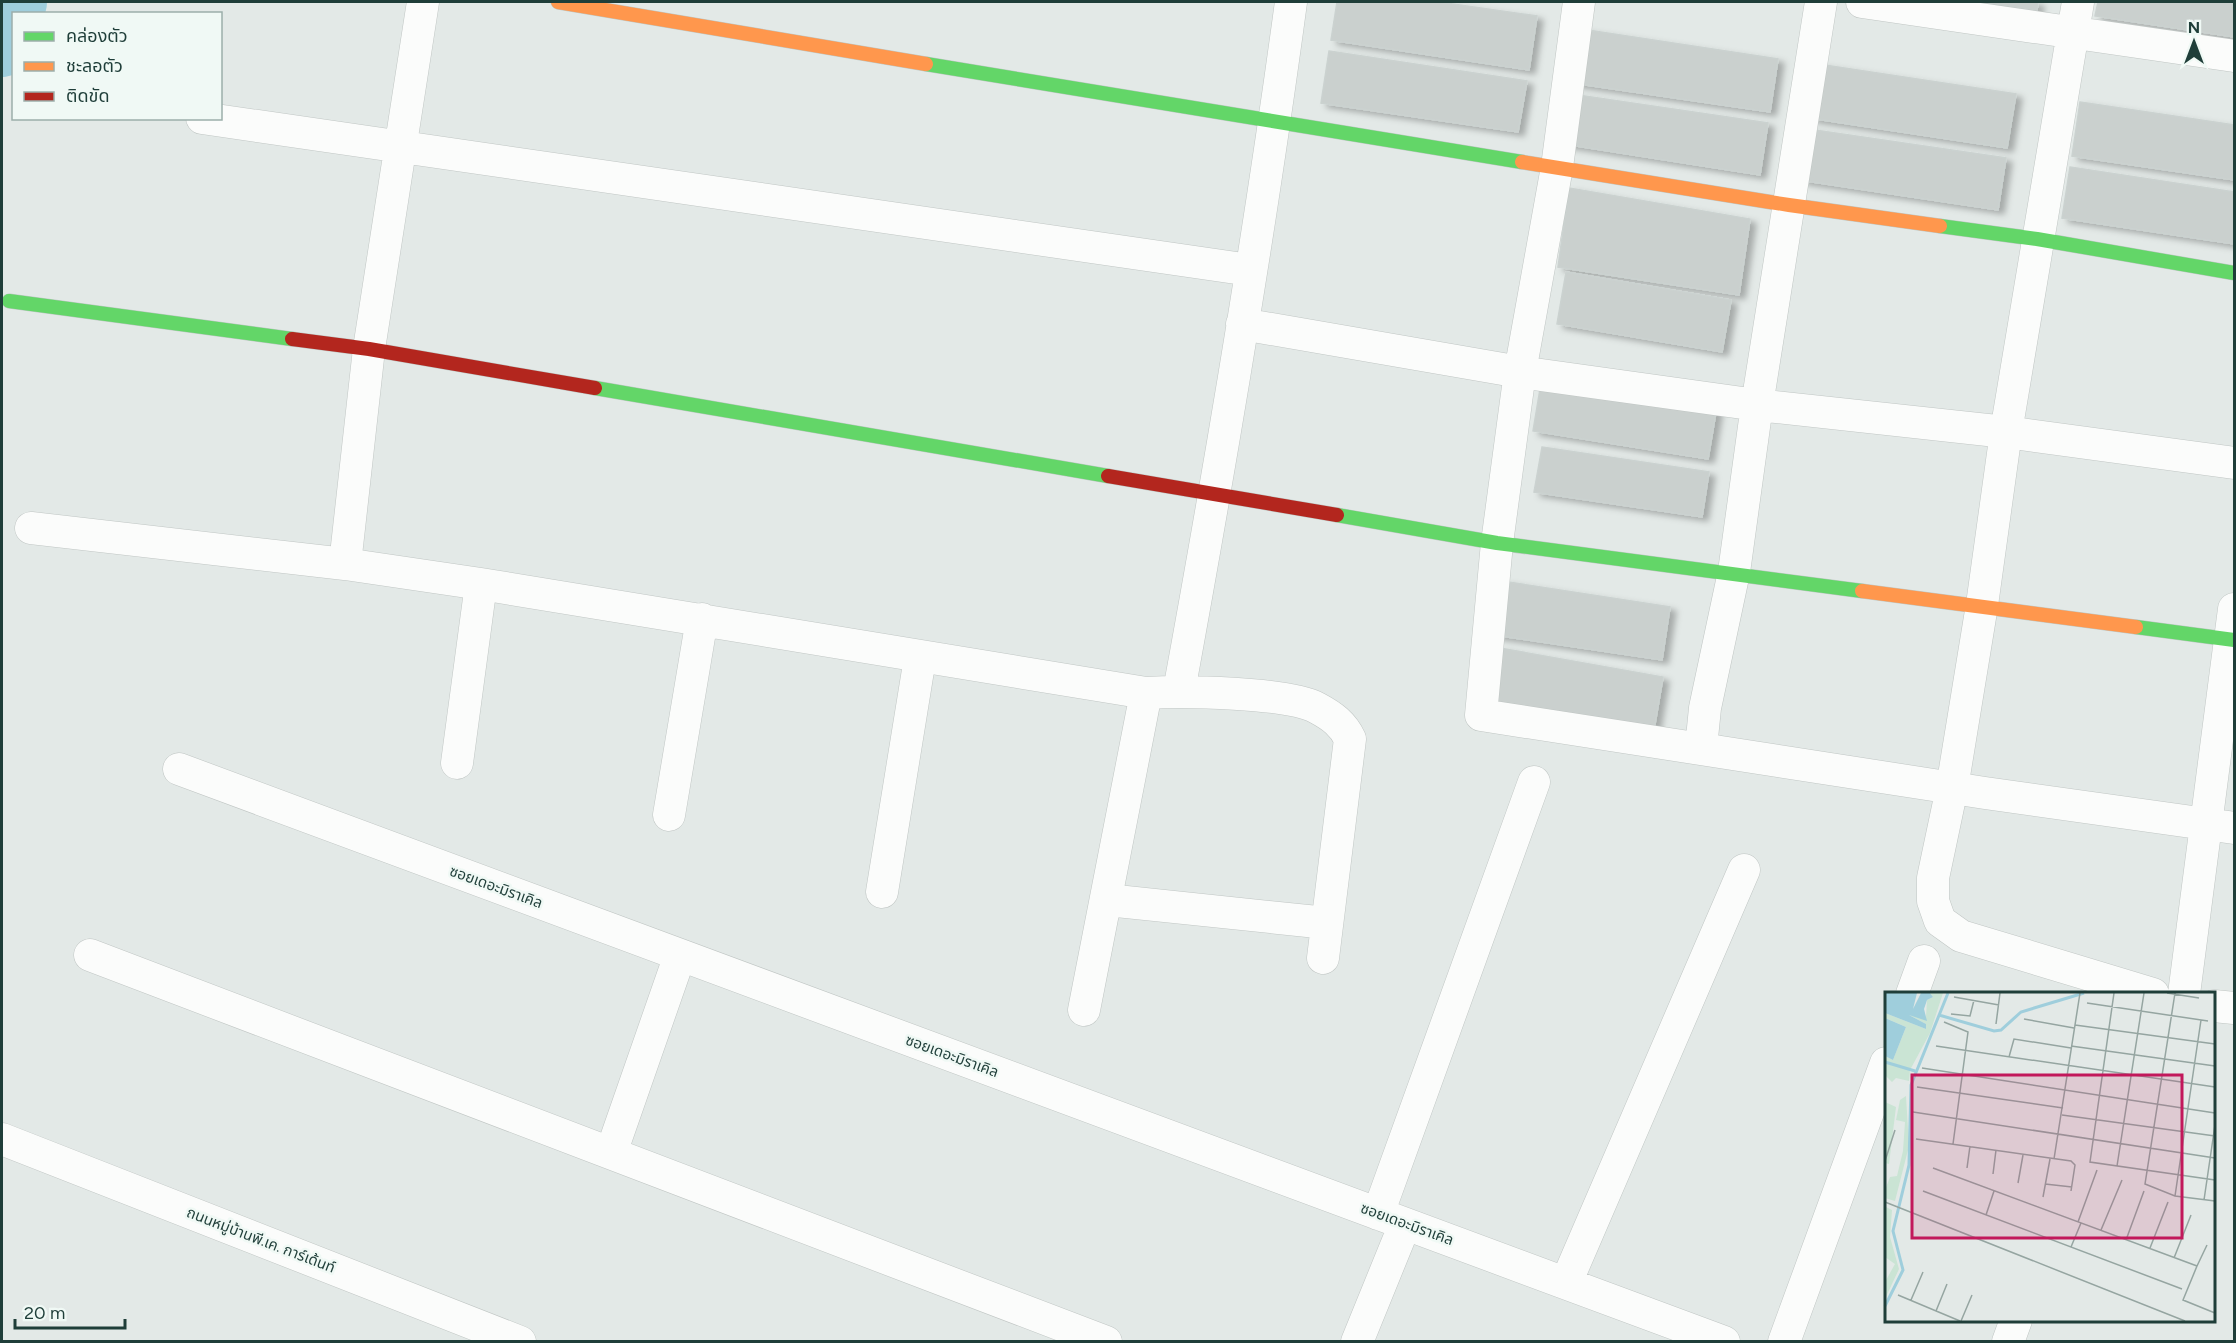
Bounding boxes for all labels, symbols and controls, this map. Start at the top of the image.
legend [12,12,222,120]
north arrow [2164,12,2224,72]
text: N [2188,18,2200,37]
text: คล่องตัว [66,25,128,47]
text: ชะลอตัว [66,55,123,77]
text: ติดขัด [66,85,109,107]
street label: ซอยเดอะมิราเคิล [447,862,545,912]
inset map [1885,992,2215,1322]
street label: ซอยเดอะมิราเคิล [903,1031,1001,1081]
street label: ซอยเดอะมิราเคิล [1358,1199,1456,1249]
street label: ถนนหมู่บ้านพี.เค. การ์เด้นท์ [184,1203,338,1277]
scale bar [15,1292,124,1330]
text: 20 m [24,1302,65,1324]

